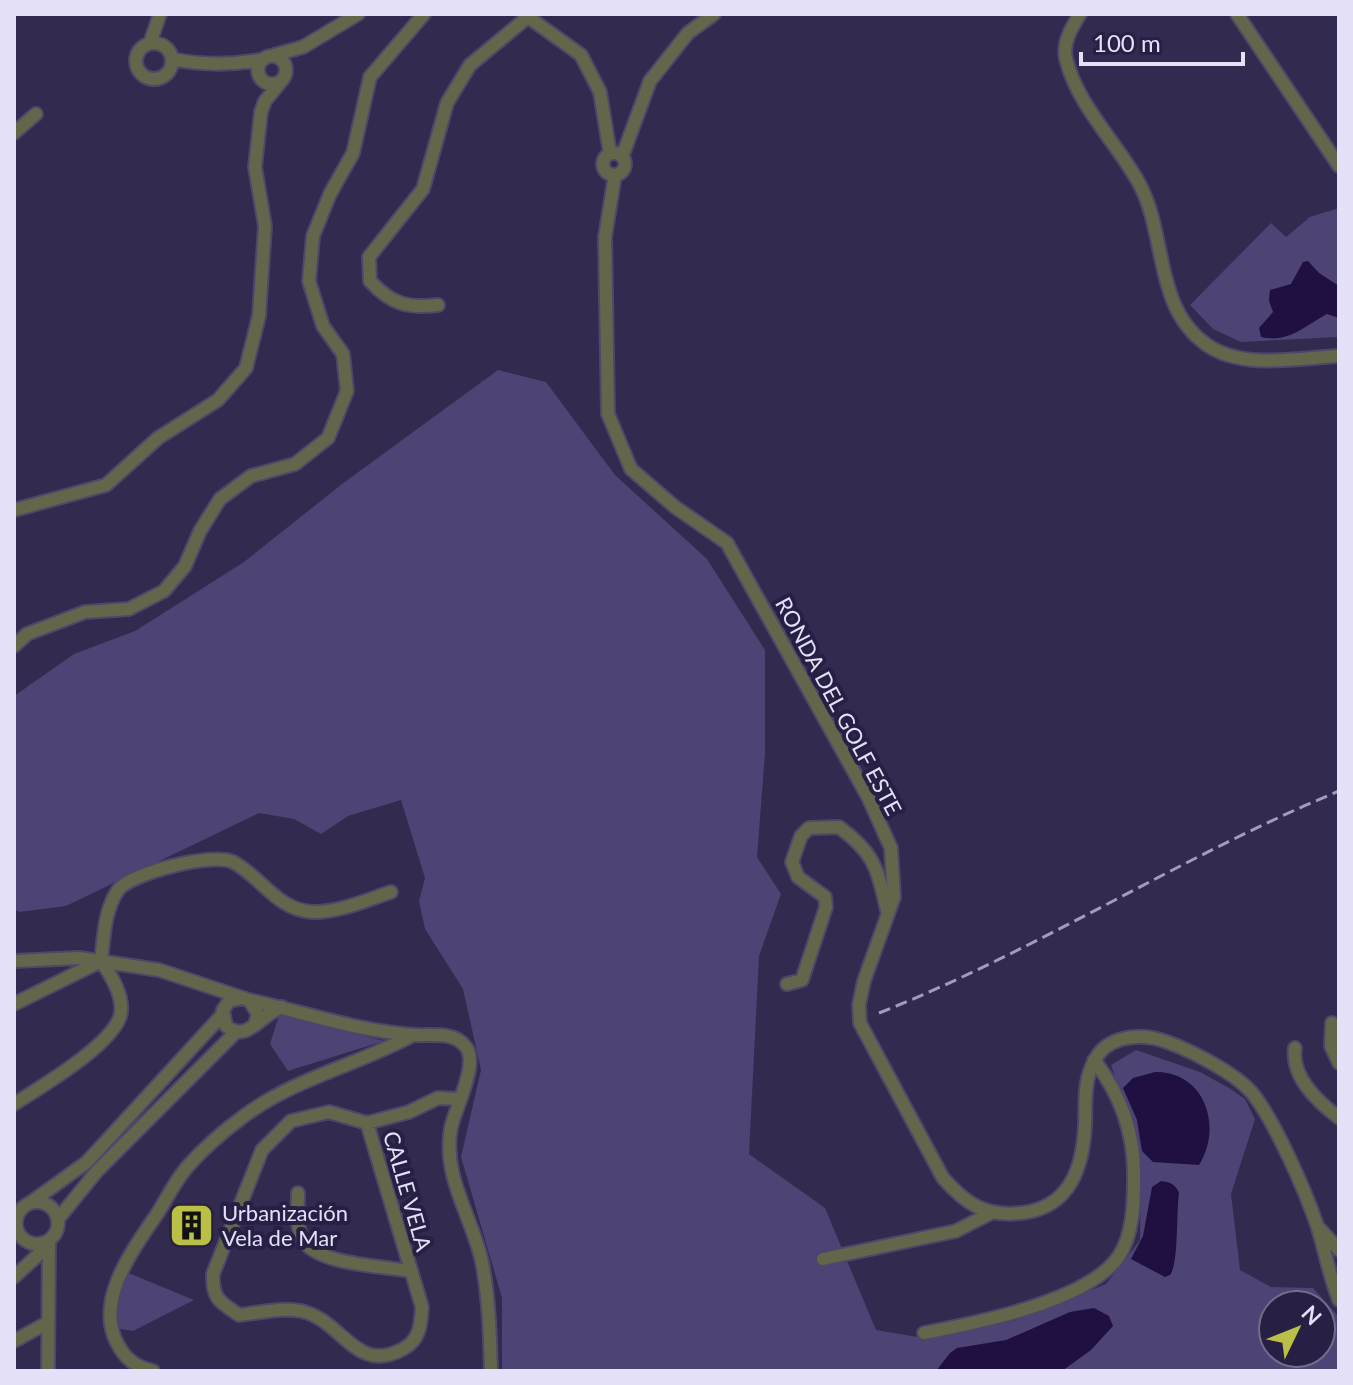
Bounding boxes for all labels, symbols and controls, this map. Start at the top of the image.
scale bar [1081,16,1243,66]
text: 100 m [1093,28,1161,57]
street label: RONDA DEL GOLF ESTE [770,593,908,819]
street label: CALLE VELA [378,1128,438,1254]
place label: Urbanización Vela de Mar [222,1199,348,1251]
building icon: Urbanización Vela de Mar [167,1201,215,1249]
north arrow [1257,1289,1337,1369]
text: N [1296,1300,1328,1330]

